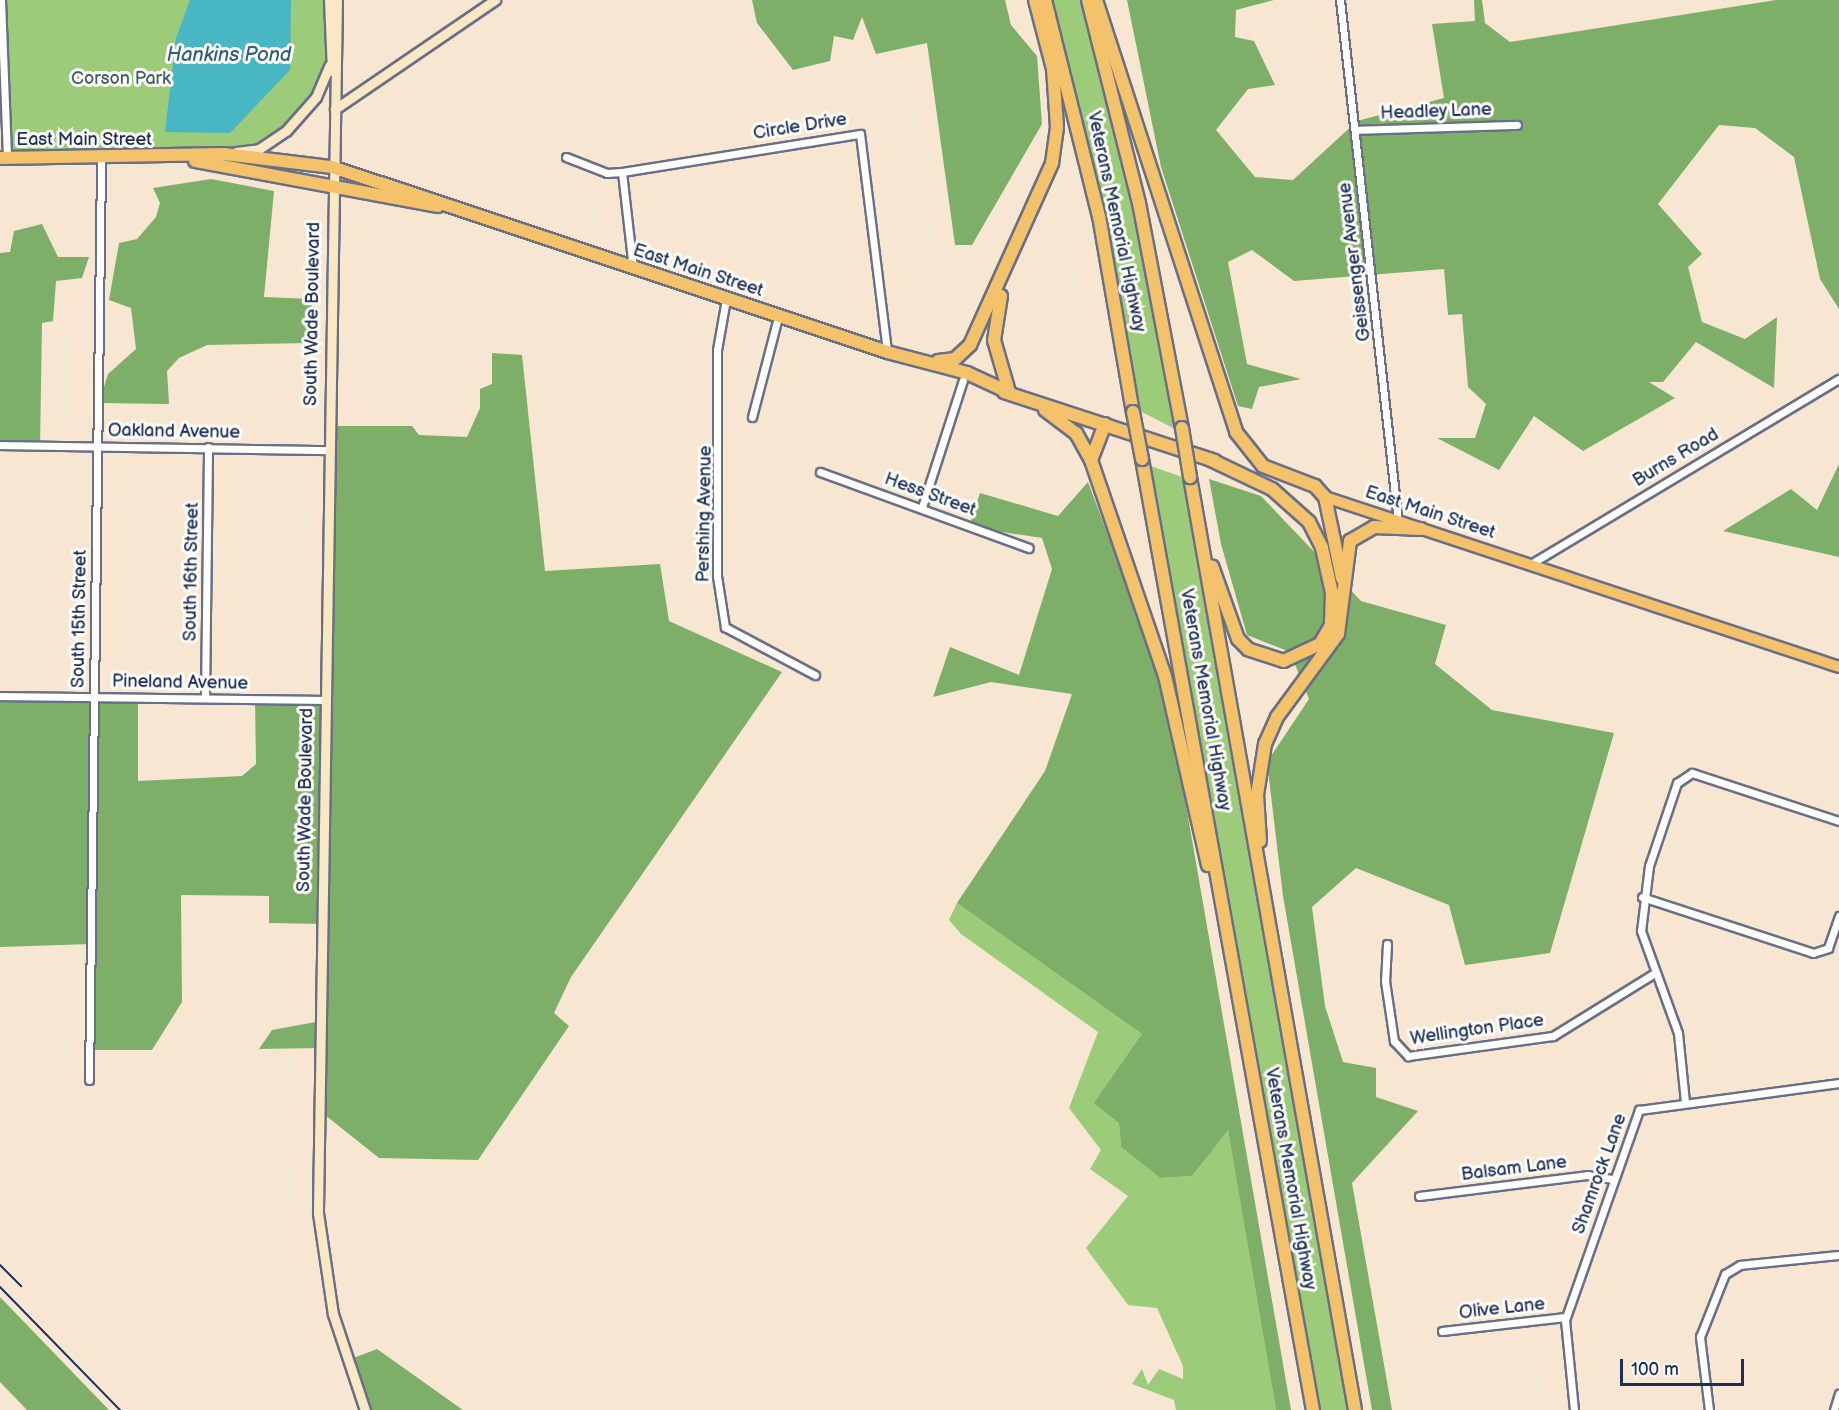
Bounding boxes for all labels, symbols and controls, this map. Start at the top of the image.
water label: Hankins Pond [167,43,291,67]
park label: Corson Park [71,68,171,90]
street label: Headley Lane [1379,99,1493,125]
street label: Circle Drive [752,109,848,145]
street label: Veterans Memorial Highway [1082,110,1150,334]
street label: East Main Street [16,129,152,151]
street label: Geissenger Avenue [1335,181,1375,343]
street label: South Wade Boulevard [301,221,325,407]
street label: East Main Street [630,240,766,302]
street label: Oakland Avenue [108,420,240,444]
street label: Burns Road [1629,424,1723,492]
street label: Pershing Avenue [693,445,717,583]
street label: Hess Street [881,468,979,522]
street label: East Main Street [1362,482,1498,544]
street label: South 16th Street [180,502,204,642]
street label: South 15th Street [68,550,92,688]
street label: Veterans Memorial Highway [1175,587,1235,813]
street label: Pineland Avenue [112,671,248,695]
street label: South Wade Boulevard [294,707,318,893]
street label: Wellington Place [1409,1010,1545,1050]
street label: Veterans Memorial Highway [1260,1066,1320,1292]
street label: Shamrock Lane [1568,1111,1632,1237]
street label: Balsam Lane [1460,1152,1568,1186]
street label: Olive Lane [1458,1294,1546,1324]
scale bar [1623,1347,1748,1385]
text: 100 m [1631,1359,1679,1380]

